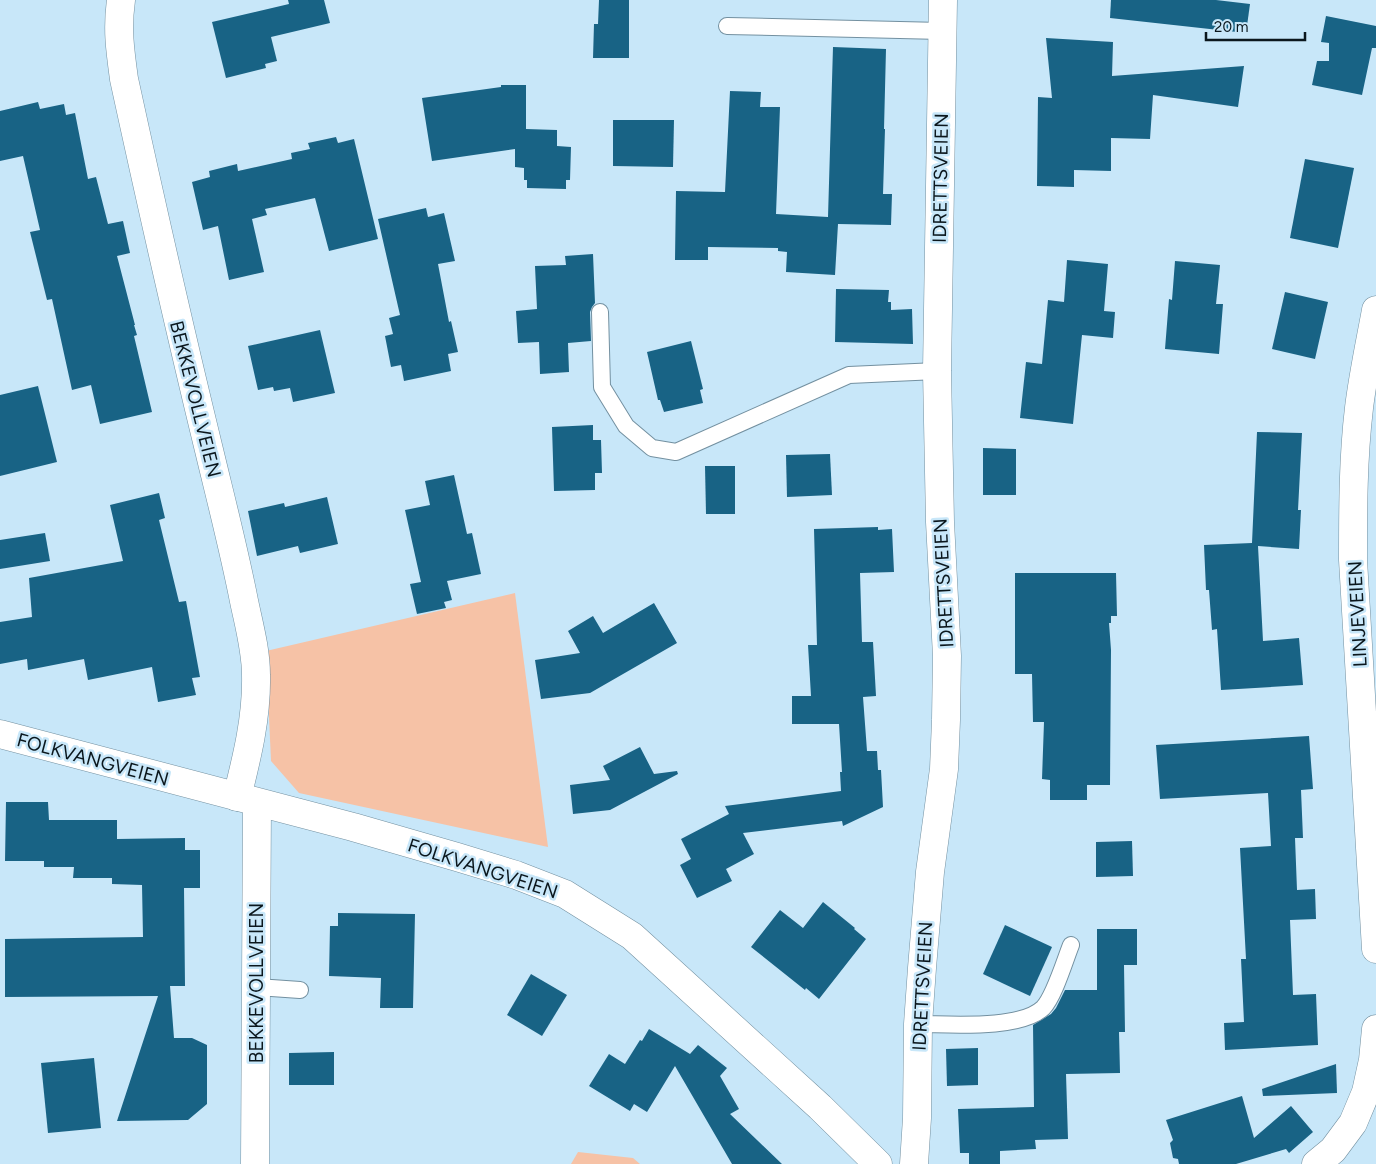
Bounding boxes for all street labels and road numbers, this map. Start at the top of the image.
street label: IDRETTSVEIEN [928,113,953,243]
street label: BEKKEVOLLVEIEN [165,319,226,480]
street label: IDRETTSVEIEN [929,518,958,648]
street label: LINJEVEIEN [1343,560,1372,668]
street label: FOLKVANGVEIEN [14,728,171,791]
street label: FOLKVANGVEIEN [405,833,561,904]
street label: BEKKEVOLLVEIEN [245,903,268,1063]
street label: IDRETTSVEIEN [908,921,937,1051]

